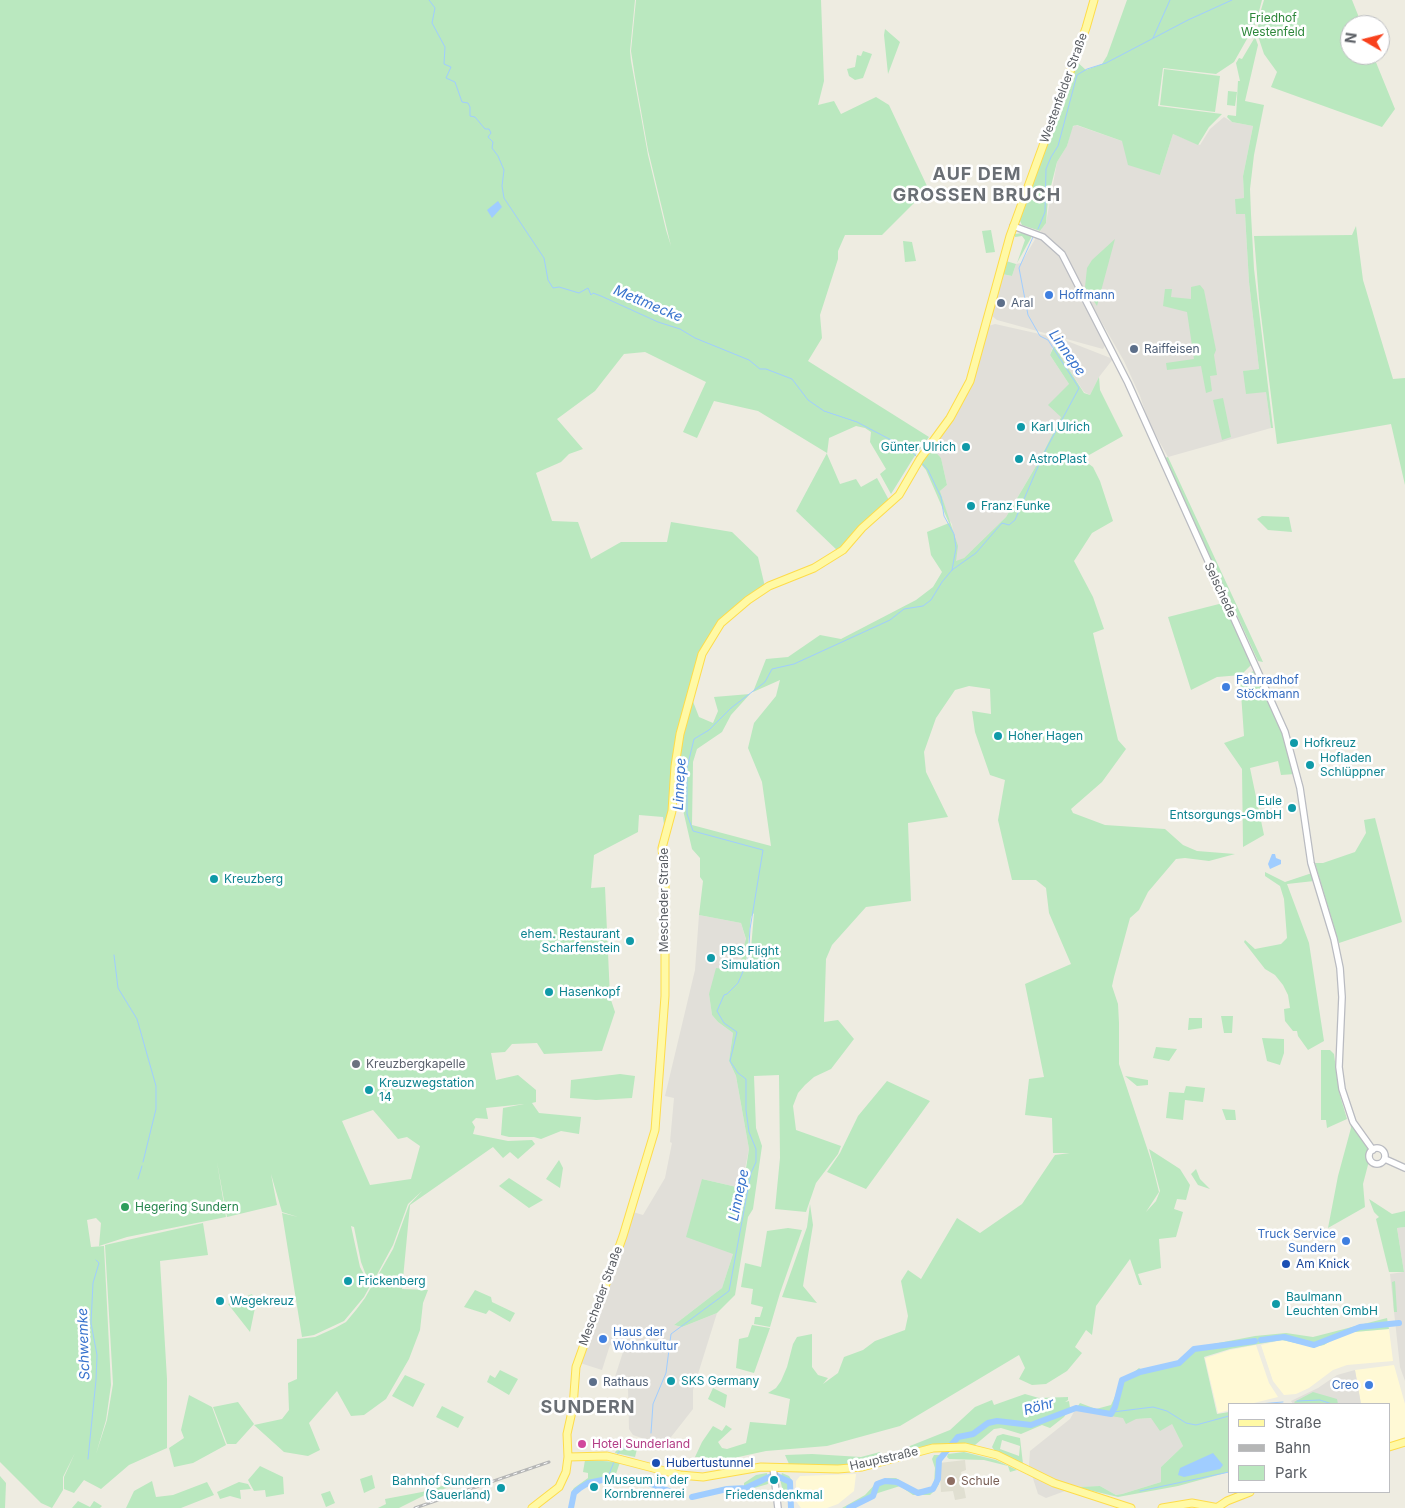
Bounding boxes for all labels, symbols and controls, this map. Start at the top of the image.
park label: Friedhof Westenfeld [1241,11,1305,39]
north arrow [1340,15,1390,65]
street label: Westenfelder Straße [1037,31,1091,145]
text: N [1341,32,1360,44]
district label: AUF DEM GROSSEN BRUCH [891,164,1063,206]
water label: Mettmecke [611,282,685,326]
place label: Hoffmann [1059,288,1115,302]
marker: Hoffmann [1043,289,1055,301]
place label: Aral [1011,296,1033,310]
marker: Aral [995,297,1007,309]
water label: Linnepe [1045,327,1089,379]
place label: Raiffeisen [1144,342,1200,356]
marker: Raiffeisen [1128,343,1140,355]
place label: Karl Ulrich [1031,420,1090,434]
marker: Karl Ulrich [1015,421,1027,433]
place label: Günter Ulrich [881,440,956,454]
marker: Günter Ulrich [960,441,972,453]
place label: AstroPlast [1029,452,1087,466]
marker: AstroPlast [1013,453,1025,465]
place label: Franz Funke [981,499,1050,513]
marker: Franz Funke [965,500,977,512]
street label: Selschede [1201,560,1239,620]
place label: Fahrradhof Stöckmann [1236,673,1300,701]
marker: Fahrradhof Stöckmann [1220,681,1232,693]
place label: Hoher Hagen [1008,729,1083,743]
marker: Hoher Hagen [992,730,1004,742]
place label: Hofkreuz [1304,736,1356,750]
marker: Hofkreuz [1288,737,1300,749]
place label: Hofladen Schlüppner [1320,751,1385,779]
water label: Linnepe [670,757,690,811]
marker: Hofladen Schlüppner [1304,759,1316,771]
place label: Eule Entsorgungs-GmbH [1170,794,1282,822]
marker: Eule Entsorgungs-GmbH [1286,802,1298,814]
street label: Mescheder Straße [657,848,671,952]
place label: Kreuzberg [224,872,283,886]
marker: Kreuzberg [208,873,220,885]
place label: ehem. Restaurant Scharfenstein [521,927,620,955]
marker: ehem. Restaurant Scharfenstein [624,935,636,947]
place label: PBS Flight Simulation [721,944,780,972]
marker: PBS Flight Simulation [705,952,717,964]
place label: Hasenkopf [559,985,620,999]
marker: Hasenkopf [543,986,555,998]
place label: Kreuzbergkapelle [366,1057,466,1071]
marker: Kreuzbergkapelle [350,1058,362,1070]
place label: Kreuzwegstation 14 [379,1076,474,1104]
marker: Kreuzwegstation 14 [363,1084,375,1096]
water label: Linnepe [725,1168,753,1222]
place label: Hegering Sundern [135,1200,239,1214]
marker: Hegering Sundern [119,1201,131,1213]
place label: Truck Service Sundern [1258,1227,1336,1255]
marker: Truck Service Sundern [1340,1235,1352,1247]
street label: Mescheder Straße [576,1244,626,1348]
place label: Am Knick [1296,1257,1350,1271]
marker: Am Knick [1280,1258,1292,1270]
place label: Frickenberg [358,1274,426,1288]
marker: Frickenberg [342,1275,354,1287]
place label: Baulmann Leuchten GmbH [1286,1290,1378,1318]
place label: Wegekreuz [230,1294,294,1308]
marker: Wegekreuz [214,1295,226,1307]
marker: Baulmann Leuchten GmbH [1270,1298,1282,1310]
water label: Schwemke [74,1308,94,1380]
place label: Haus der Wohnkultur [613,1325,678,1353]
marker: Haus der Wohnkultur [597,1333,609,1345]
place label: SKS Germany [681,1374,759,1388]
place label: Rathaus [603,1375,649,1389]
marker: SKS Germany [665,1375,677,1387]
marker: Rathaus [587,1376,599,1388]
place label: Creo [1332,1378,1359,1392]
marker: Creo [1363,1379,1375,1391]
water label: Röhr [1022,1395,1056,1419]
district label: SUNDERN [540,1397,636,1419]
legend [1228,1403,1390,1493]
text: Straße [1275,1413,1322,1432]
place label: Hotel Sunderland [592,1437,690,1451]
marker: Hotel Sunderland [576,1438,588,1450]
text: Bahn [1275,1438,1311,1457]
street label: Hauptstraße [848,1444,920,1474]
place label: Hubertustunnel [666,1456,754,1470]
marker: Hubertustunnel [650,1457,662,1469]
text: Park [1275,1463,1307,1482]
place label: Museum in der Kornbrennerei [604,1473,688,1501]
place label: Bahnhof Sundern (Sauerland) [392,1474,491,1502]
marker: Friedensdenkmal [768,1474,780,1486]
place label: Schule [961,1474,1000,1488]
marker: Schule [945,1475,957,1487]
marker: Museum in der Kornbrennerei [588,1481,600,1493]
marker: Bahnhof Sundern (Sauerland) [495,1482,507,1494]
place label: Friedensdenkmal [725,1488,823,1502]

